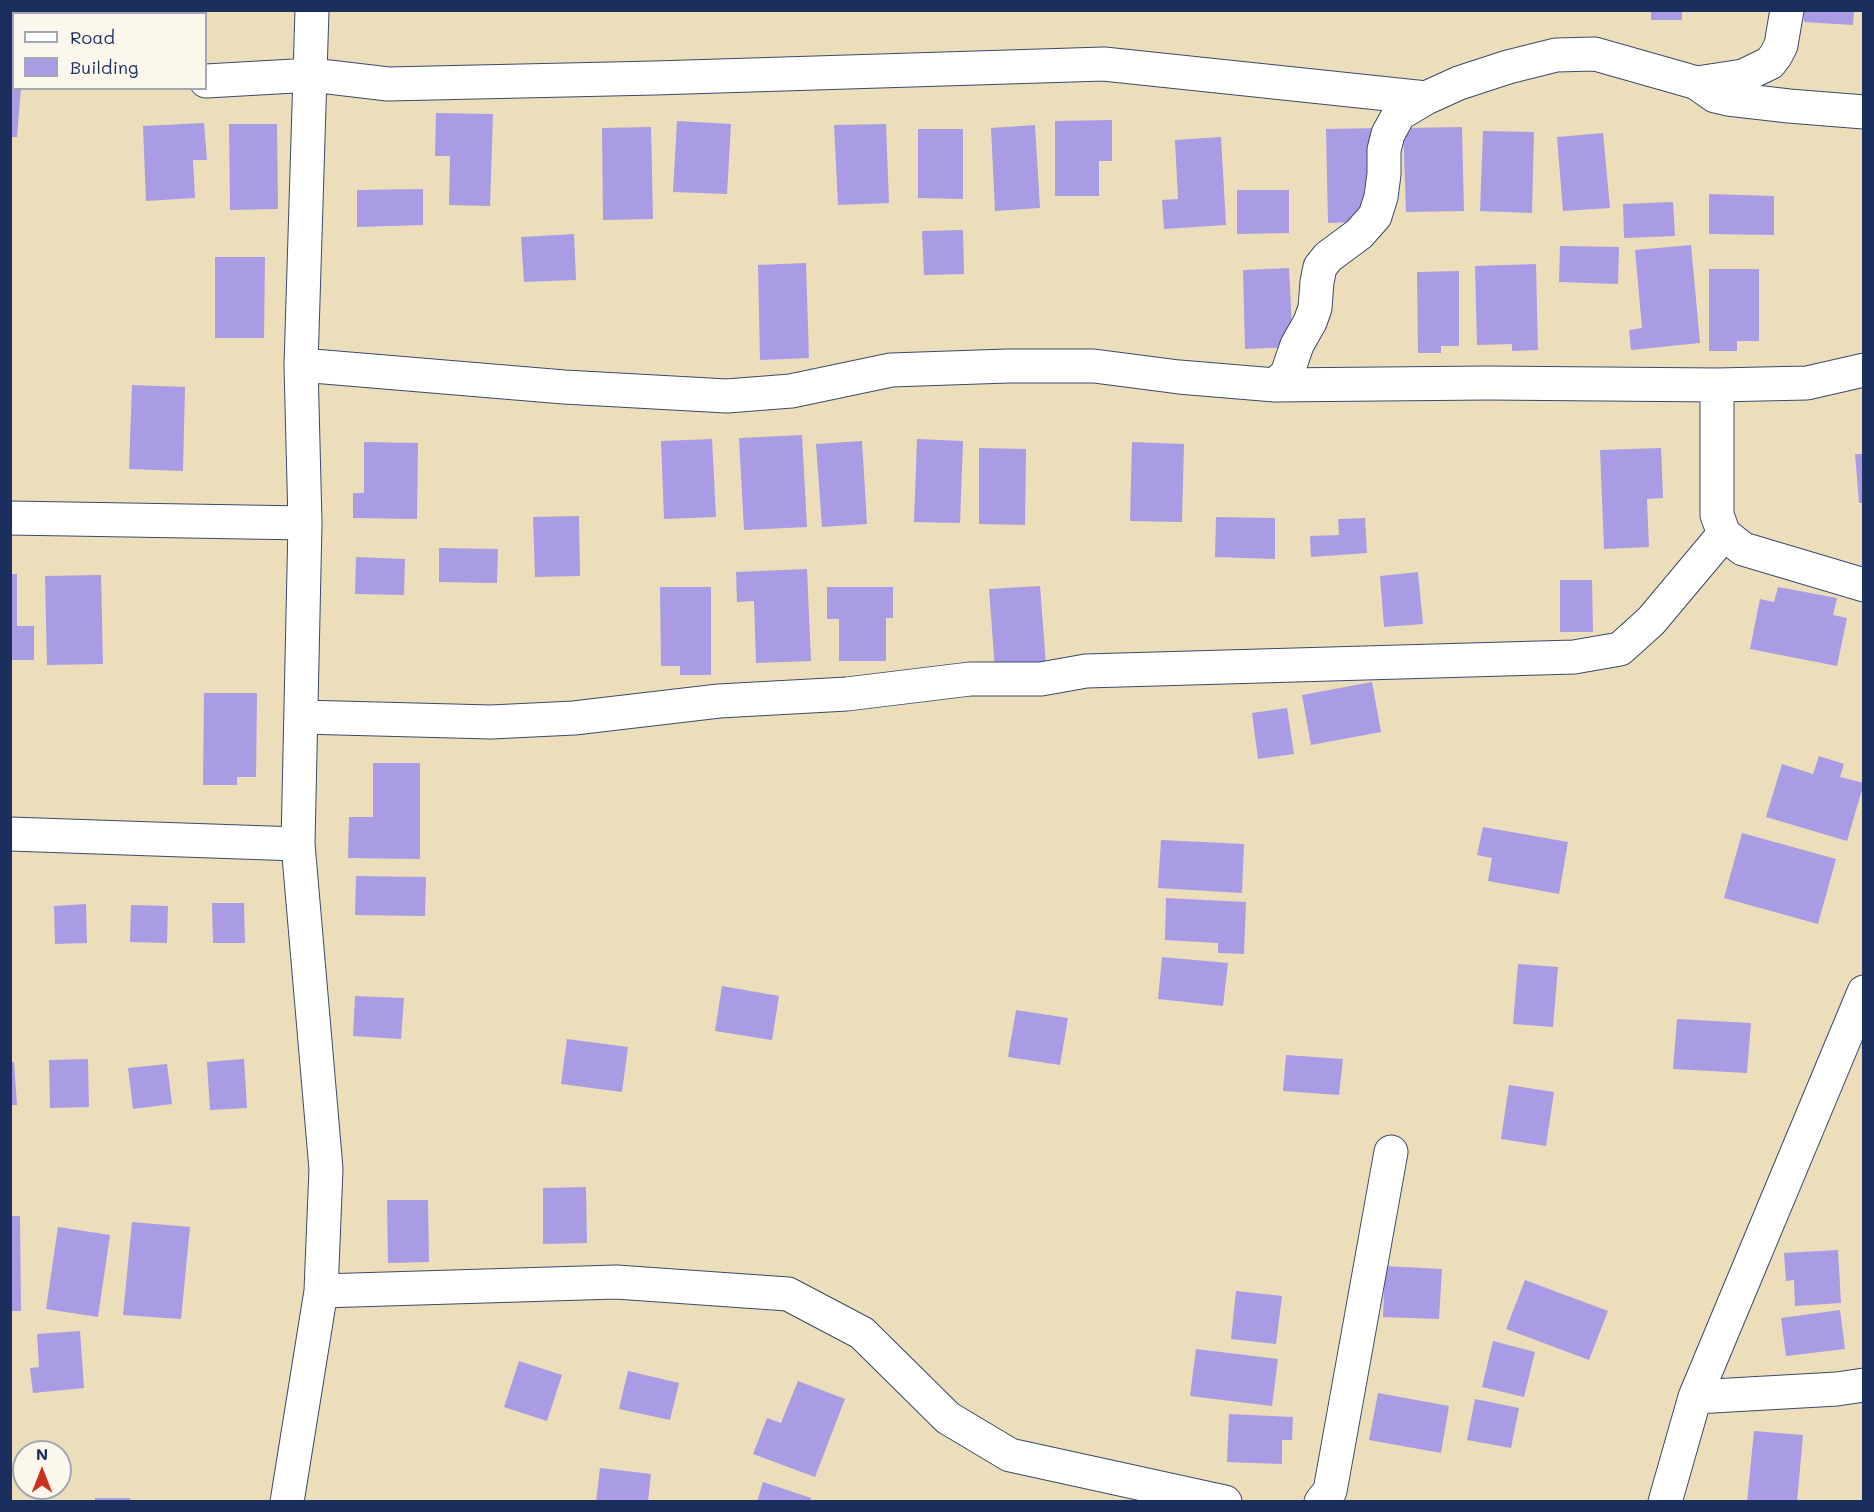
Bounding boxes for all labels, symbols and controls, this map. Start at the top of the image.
legend [12,12,207,90]
text: Road [70,25,115,49]
text: Building [70,55,138,79]
north arrow [12,1440,72,1500]
text: N [36,1443,48,1464]

